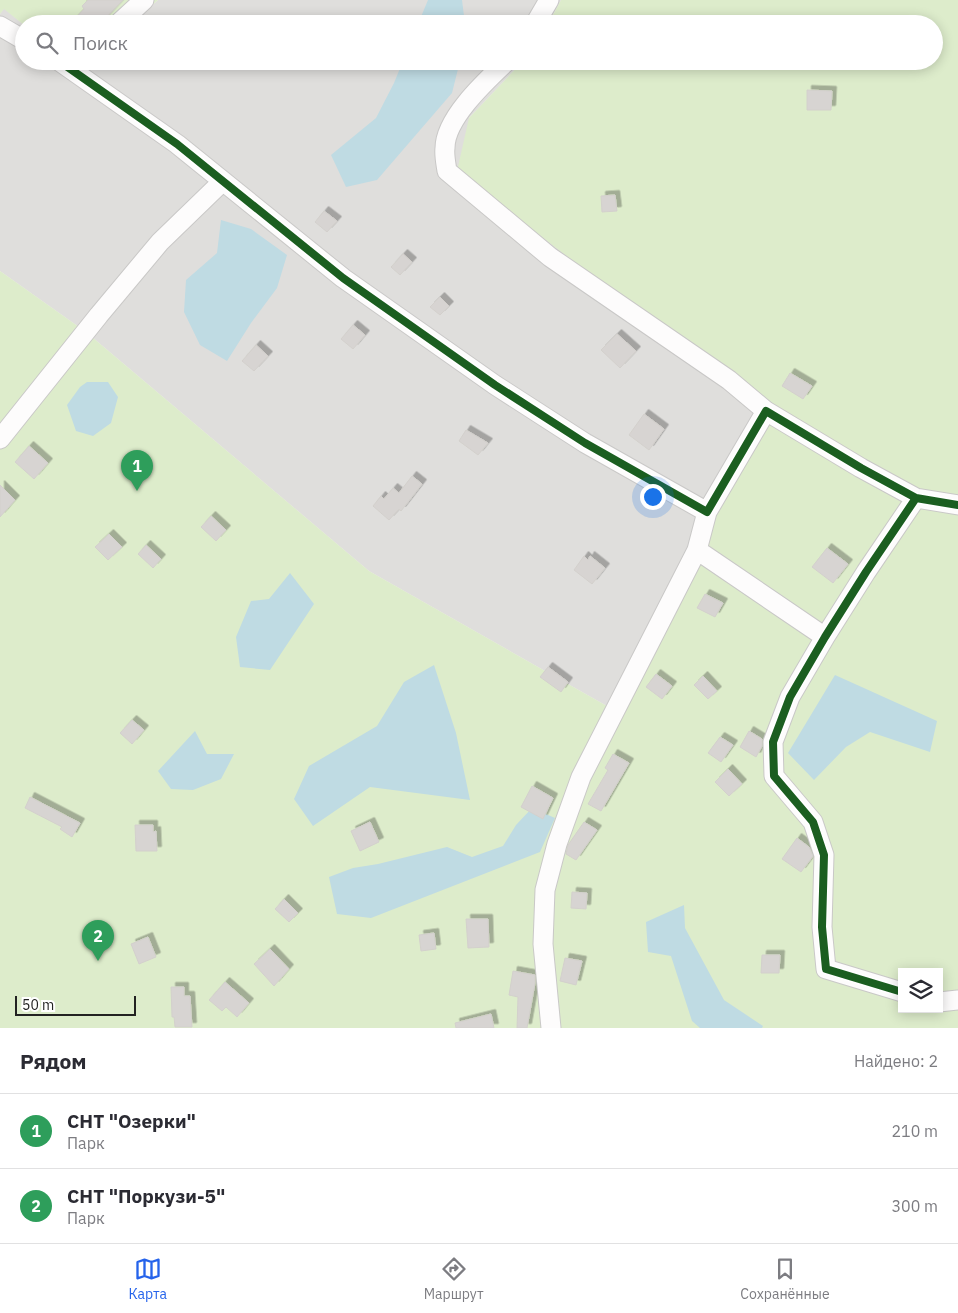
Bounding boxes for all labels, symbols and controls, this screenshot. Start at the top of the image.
search box [15,15,943,70]
icon: search [33,29,61,57]
text: Поиск [73,31,128,55]
pin: 1 [121,450,153,491]
your location [640,484,666,510]
pin: 2 [82,920,114,961]
map controls [898,968,943,1013]
button: layers [898,968,943,1013]
scale bar [15,993,136,1016]
text: 50 m [22,996,54,1014]
text: Рядом [20,1047,87,1075]
text: Найдено: 2 [854,1051,938,1071]
text: СНТ "Озерки" [67,1109,196,1133]
text: 1 [31,1121,41,1141]
text: 210 m [891,1121,938,1141]
text: Парк [67,1133,105,1153]
text: СНТ "Поркузи-5" [67,1184,225,1208]
text: 2 [31,1196,41,1216]
text: 300 m [891,1196,938,1216]
text: Парк [67,1208,105,1228]
tab: Карта [128,1255,167,1303]
tab: Маршрут [424,1255,484,1303]
tab: Сохранённые [740,1255,830,1303]

